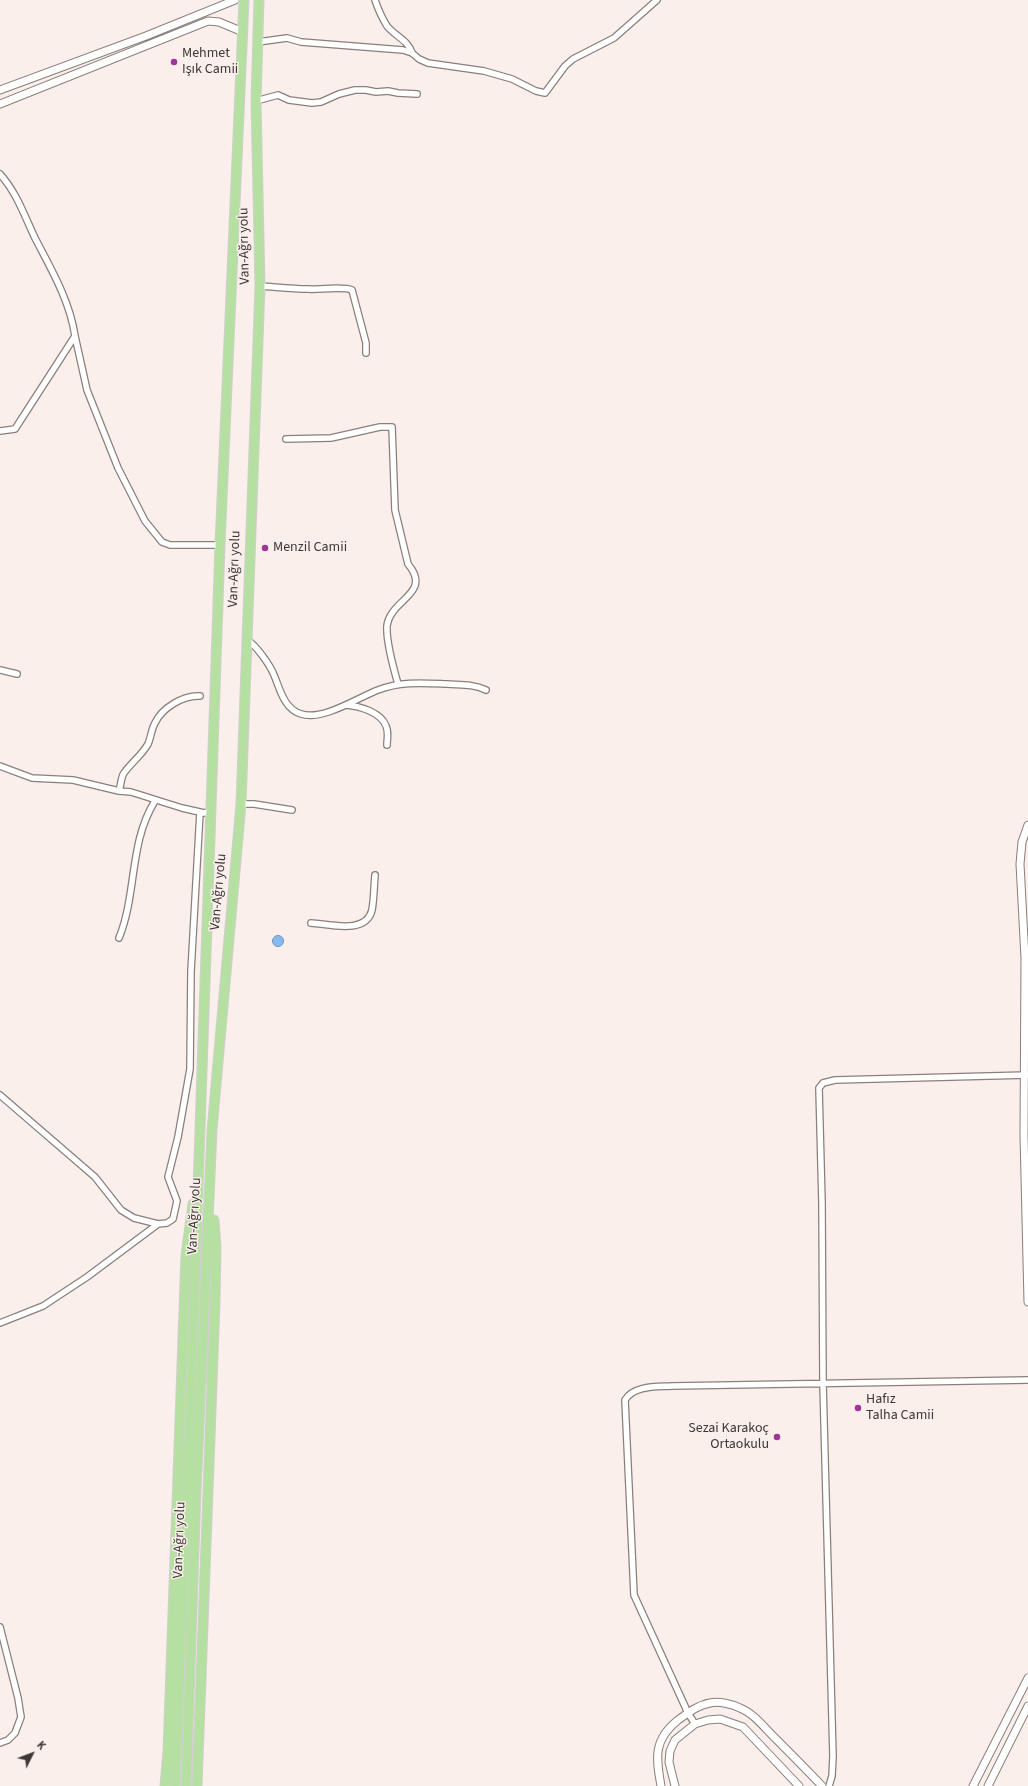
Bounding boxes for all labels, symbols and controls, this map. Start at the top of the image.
place label: Mehmet Işık Camii [182,46,238,78]
marker: Mehmet Işık Camii [169,57,179,67]
street label: Van-Ağrı yolu [236,207,254,285]
street label: Van-Ağrı yolu [225,530,245,608]
place label: Menzil Camii [273,540,347,556]
marker: Menzil Camii [260,543,270,553]
street label: Van-Ağrı yolu [207,853,231,931]
street label: Van-Ağrı yolu [185,1177,205,1255]
place label: Hafız Talha Camii [866,1392,934,1424]
marker: Hafız Talha Camii [853,1403,863,1413]
place label: Sezai Karakoç Ortaokulu [688,1421,769,1454]
marker: Sezai Karakoç Ortaokulu [772,1432,782,1442]
street label: Van-Ağrı yolu [170,1501,190,1579]
north arrow [12,1734,52,1774]
text: K [33,1738,49,1753]

